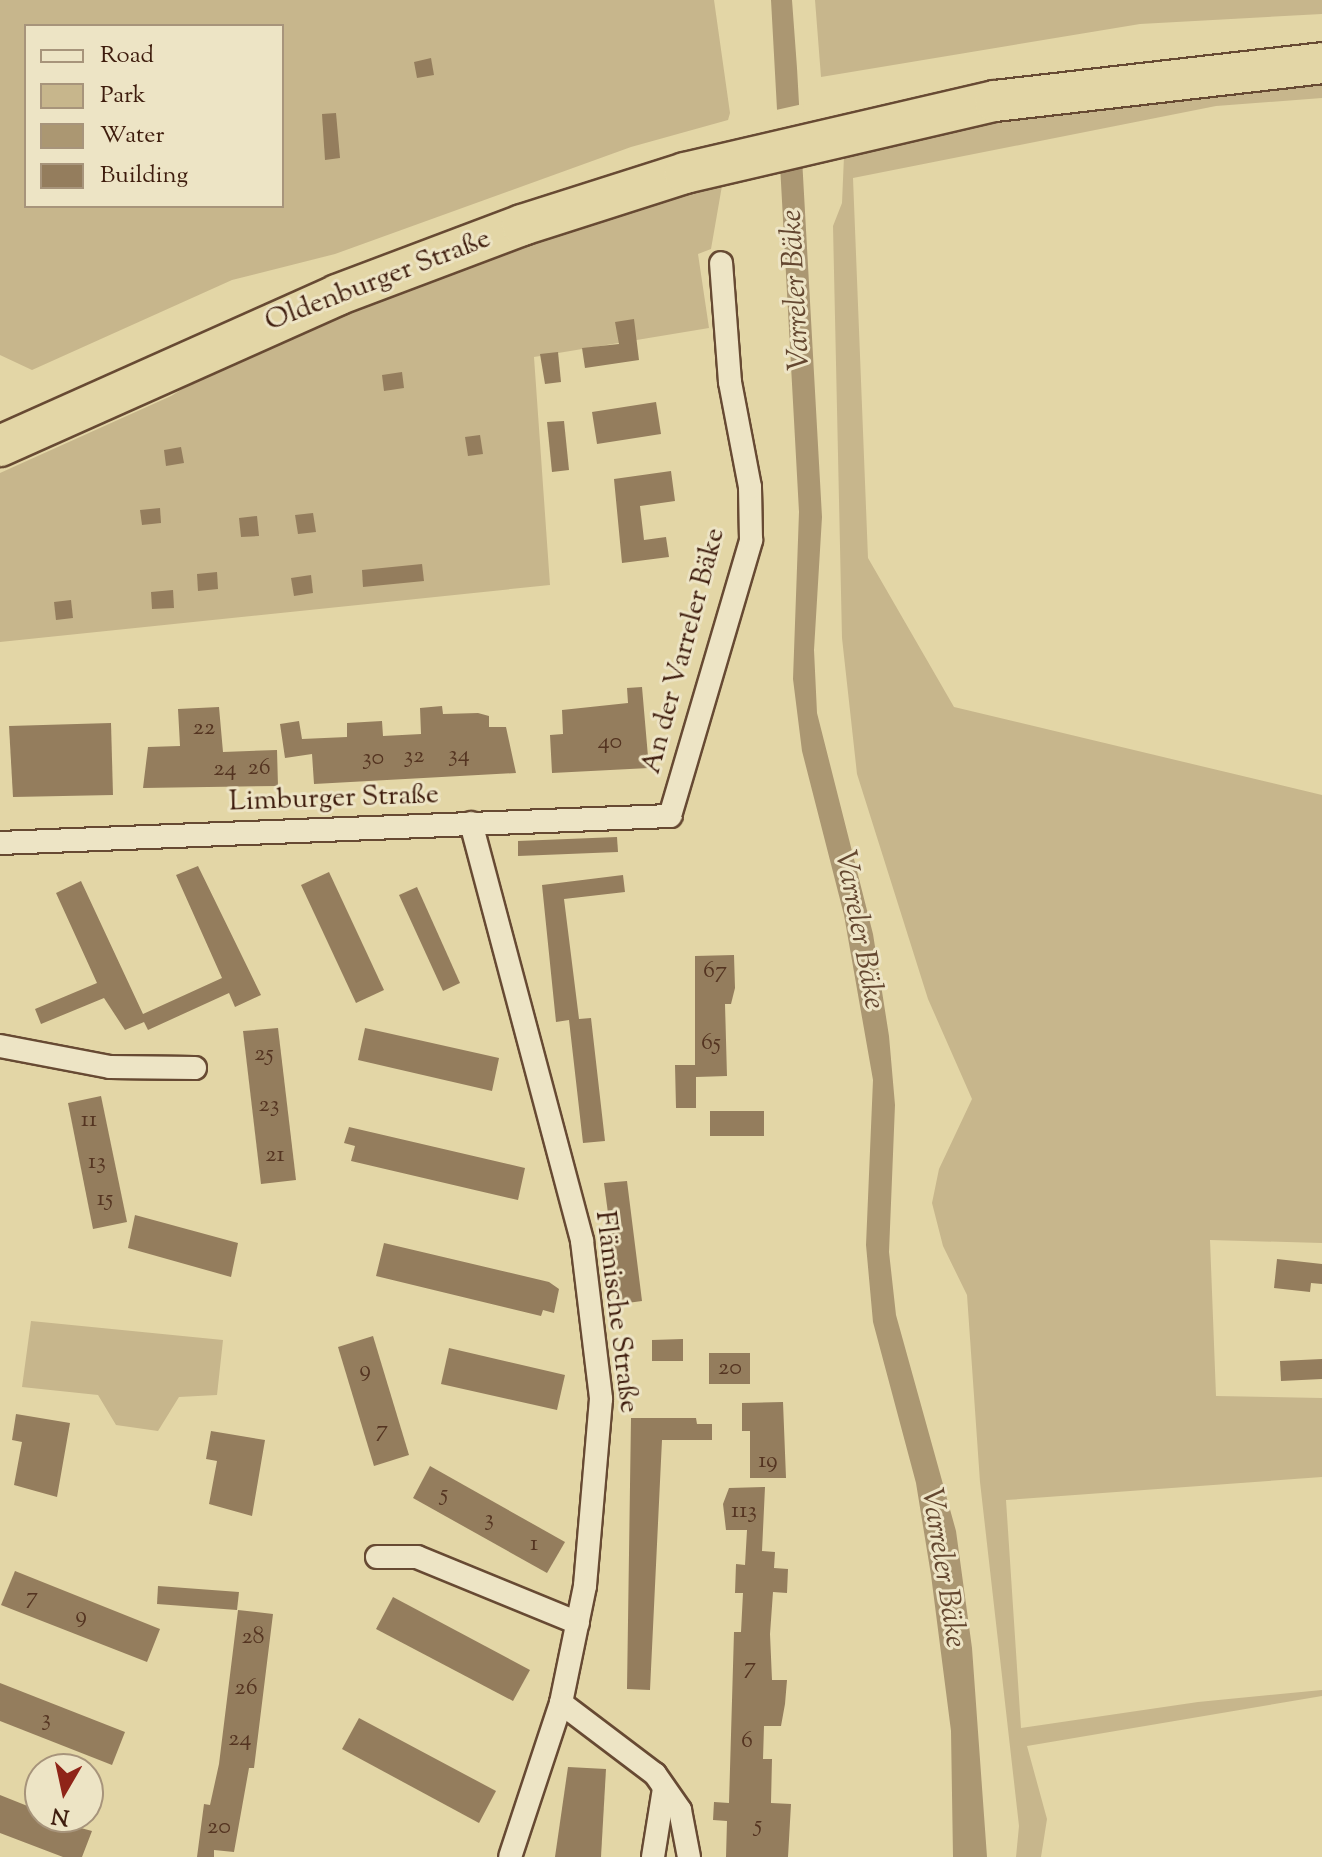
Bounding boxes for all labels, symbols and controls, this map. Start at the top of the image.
legend [24,24,284,208]
text: Road [100,39,154,73]
text: Park [100,79,146,113]
text: Water [100,119,164,153]
text: Building [100,159,188,193]
water label: Varreler Bäke [775,209,819,371]
street label: Oldenburger Straße [261,223,495,339]
street label: An der Varreler Bäke [635,524,733,778]
house number: 22 [193,715,215,743]
house number: 40 [598,729,622,757]
house number: 34 [448,742,470,770]
house number: 32 [404,743,424,771]
house number: 30 [362,745,384,773]
house number: 26 [247,755,271,783]
house number: 24 [213,756,237,784]
street label: Limburger Straße [228,779,440,819]
water label: Varreler Bäke [825,847,891,1013]
house number: 67 [703,958,727,986]
house number: 65 [701,1030,721,1058]
house number: 25 [254,1041,274,1069]
house number: 23 [259,1092,279,1120]
house number: 11 [81,1107,97,1135]
house number: 21 [265,1142,285,1170]
house number: 13 [88,1149,106,1177]
house number: 15 [97,1186,113,1214]
street label: Flämische Straße [587,1209,645,1415]
house number: 20 [718,1355,742,1383]
house number: 9 [359,1357,371,1385]
house number: 7 [376,1417,388,1445]
house number: 19 [758,1448,778,1476]
house number: 5 [440,1481,448,1509]
water label: Varreler Bäke [912,1486,972,1650]
house number: 113 [731,1498,757,1526]
house number: 3 [484,1506,494,1534]
house number: 1 [530,1531,538,1559]
house number: 7 [26,1584,38,1612]
house number: 9 [75,1603,87,1631]
house number: 28 [241,1624,265,1652]
house number: 7 [744,1654,756,1682]
house number: 26 [234,1675,258,1703]
house number: 3 [41,1706,51,1734]
house number: 24 [228,1726,252,1754]
house number: 6 [741,1728,753,1756]
north arrow [24,1753,104,1833]
text: N [49,1798,72,1832]
house number: 5 [754,1812,762,1840]
house number: 20 [207,1814,231,1842]

